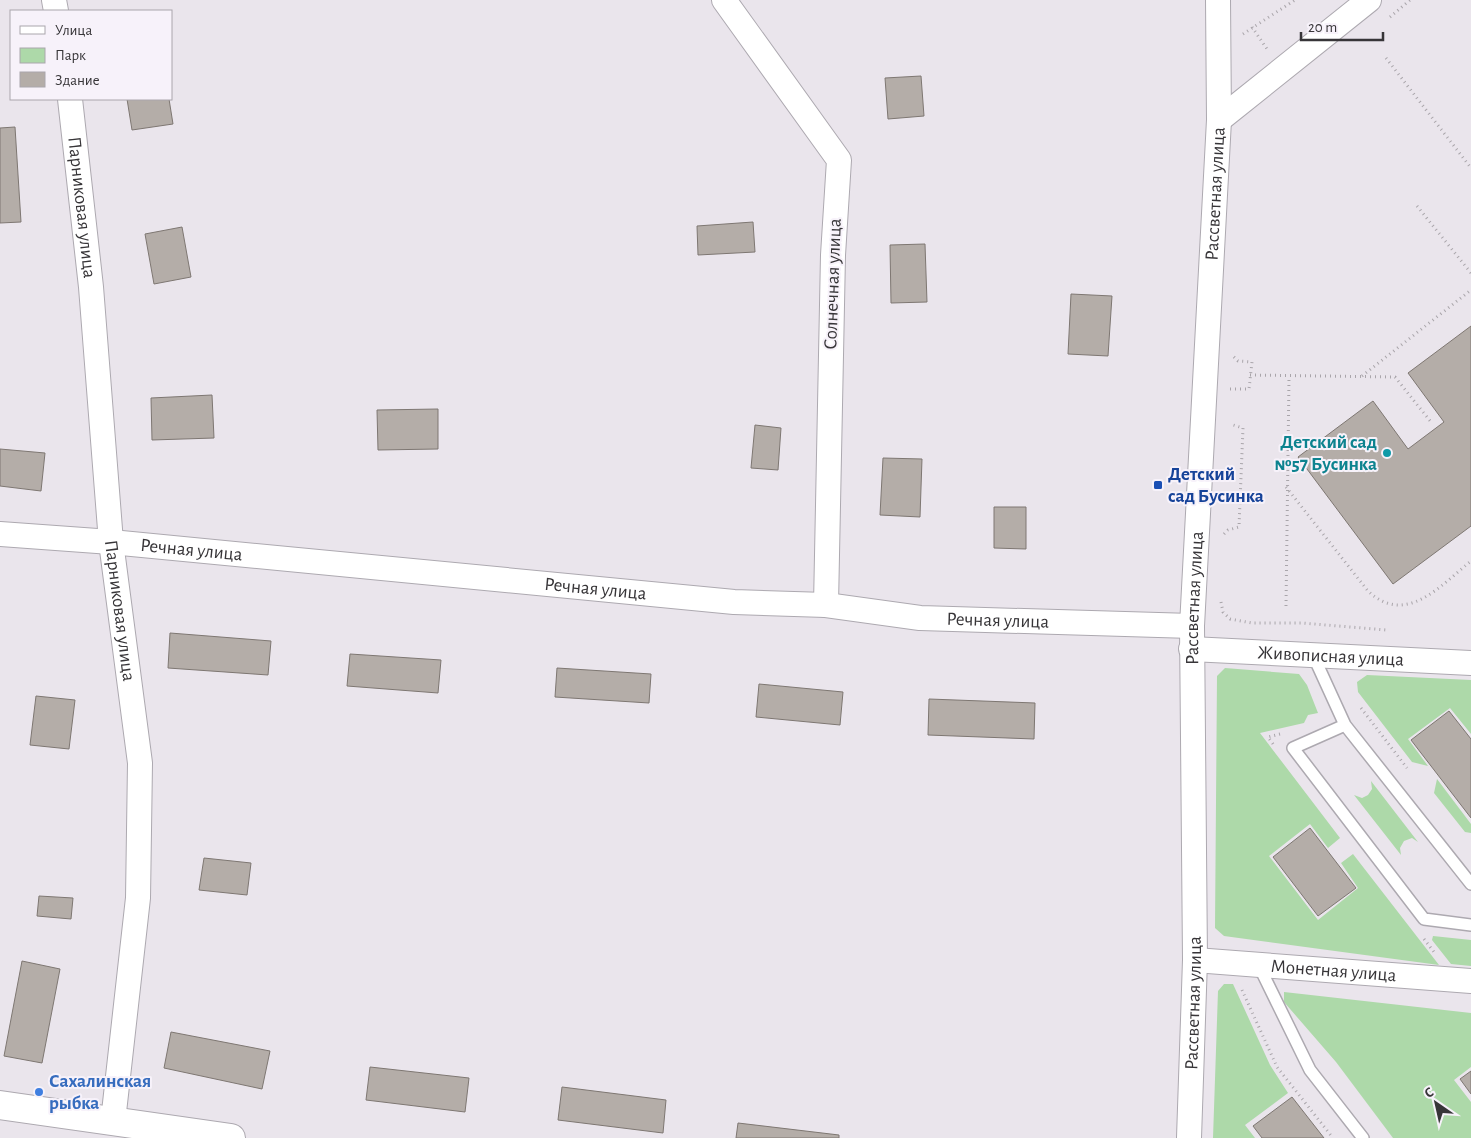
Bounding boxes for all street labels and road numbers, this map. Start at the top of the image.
street label: Рассветная улица [1202,126,1228,261]
street label: Парниковая улица [65,136,99,279]
street label: Солнечная улица [821,218,845,350]
street label: Рассветная улица [1182,530,1207,665]
street label: Речная улица [139,535,244,564]
street label: Парниковая улица [101,539,139,683]
street label: Речная улица [543,574,648,603]
street label: Речная улица [946,609,1050,631]
street label: Живописная улица [1257,643,1405,669]
street label: Рассветная улица [1182,936,1205,1070]
street label: Монетная улица [1270,956,1397,985]

